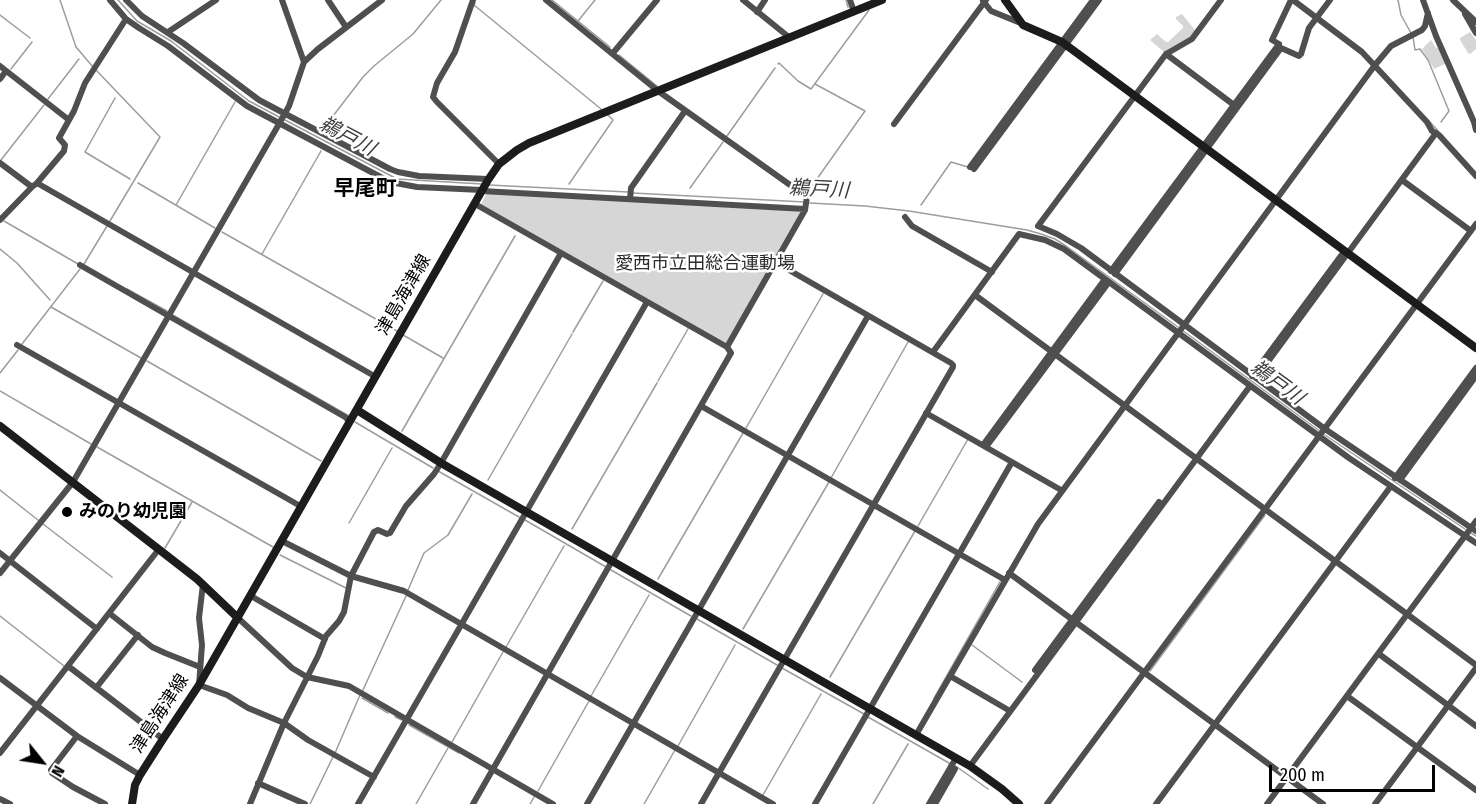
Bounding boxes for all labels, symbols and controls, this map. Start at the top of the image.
water label: 鵜戸川 [315,112,379,162]
district label: 早尾町 [334,176,396,202]
water label: 鵜戸川 [788,176,850,204]
street label: 津島海津線 [372,251,436,339]
park label: 愛西市立田総合運動場 [615,253,795,275]
water label: 鵜戸川 [1246,356,1308,410]
place label: みのり幼児園 [79,501,187,523]
marker: みのり幼児園 [60,505,74,519]
street label: 津島海津線 [126,670,194,758]
north arrow [12,732,72,792]
scale bar [1272,753,1438,791]
text: N [47,762,69,780]
text: 200 m [1280,764,1325,786]

